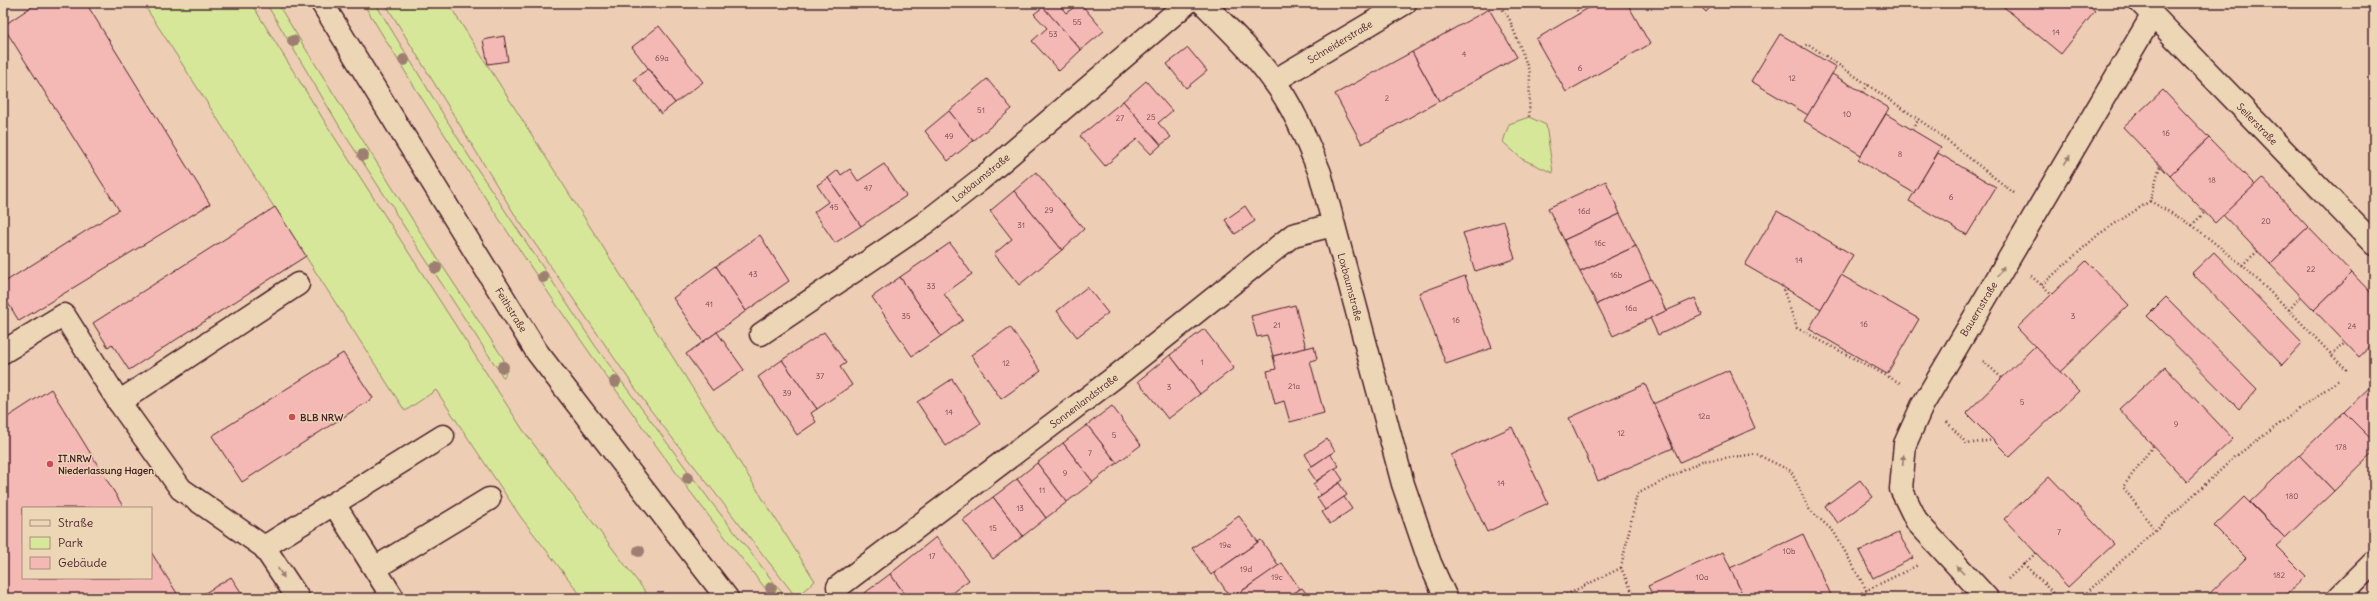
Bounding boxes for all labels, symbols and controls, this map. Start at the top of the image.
house number: 55 [1072,17,1082,27]
street label: Schneiderstraße [1305,17,1375,67]
house number: 14 [2052,27,2060,37]
house number: 53 [1048,29,1058,39]
house number: 4 [1462,49,1467,59]
house number: 69a [655,53,669,63]
house number: 6 [1578,63,1583,73]
house number: 12 [1788,73,1796,83]
house number: 2 [1385,93,1390,103]
street label: Seilerstraße [2234,100,2280,148]
house number: 51 [977,105,985,115]
house number: 10 [1843,109,1851,119]
house number: 25 [1147,112,1156,122]
house number: 27 [1116,113,1124,123]
house number: 16 [2162,128,2170,138]
house number: 49 [944,131,954,141]
house number: 8 [1898,149,1903,159]
street label: Loxbaumstraße [950,151,1012,205]
one-way arrow [2064,154,2071,166]
house number: 18 [2208,175,2216,185]
house number: 47 [864,183,872,193]
house number: 6 [1949,192,1954,202]
house number: 45 [829,202,839,212]
house number: 29 [1045,205,1054,215]
house number: 16d [1578,206,1591,216]
house number: 20 [2261,216,2271,226]
house number: 31 [1017,220,1025,230]
house number: 16c [1594,238,1606,248]
street label: Loxbaumstraße [1335,252,1365,322]
house number: 14 [1795,255,1803,265]
house number: 22 [2307,264,2316,274]
one-way arrow [1998,266,2005,277]
house number: 43 [748,269,758,279]
house number: 16b [1610,270,1623,280]
street label: Bauernstraße [1958,279,2000,339]
house number: 33 [926,281,936,291]
street label: Feithstraße [492,285,530,335]
house number: 41 [705,299,713,309]
house number: 16a [1625,303,1638,313]
house number: 35 [901,311,911,321]
house number: 3 [2071,311,2076,321]
house number: 16 [1452,315,1460,325]
house number: 16 [1860,319,1868,329]
house number: 21 [1273,320,1281,330]
house number: 24 [2348,321,2357,331]
house number: 1 [1200,357,1204,367]
house number: 12 [1002,358,1010,368]
house number: 37 [816,371,824,381]
street label: Sonnenlandstraße [1047,371,1121,431]
house number: 21a [1288,381,1300,391]
house number: 3 [1167,382,1172,392]
house number: 39 [782,388,792,398]
house number: 5 [2020,397,2025,407]
house number: 14 [945,407,953,417]
place label: BLB NRW [300,411,344,424]
house number: 12a [1698,411,1710,421]
marker: BLB NRW [287,412,297,422]
house number: 9 [2174,419,2179,429]
house number: 12 [1617,428,1625,438]
house number: 5 [1112,430,1117,440]
house number: 178 [2335,442,2347,452]
house number: 7 [1088,448,1092,458]
place label: IT.NRW Niederlassung Hagen [58,452,154,477]
one-way arrow [1900,454,1907,466]
marker: IT.NRW Niederlassung Hagen [45,459,55,469]
house number: 9 [1063,468,1068,478]
house number: 14 [1497,478,1505,488]
house number: 11 [1039,485,1045,495]
house number: 180 [2285,491,2299,501]
house number: 13 [1016,503,1024,513]
legend [22,507,152,579]
text: Straße [58,515,93,530]
house number: 15 [989,523,997,533]
house number: 7 [2057,527,2061,537]
text: Park [58,535,83,550]
house number: 19e [1219,540,1231,550]
house number: 10b [1783,546,1796,556]
house number: 17 [928,551,936,561]
text: Gebäude [58,555,107,570]
house number: 19d [1240,564,1253,574]
one-way arrow [1955,565,1964,575]
one-way arrow [277,568,285,578]
house number: 182 [2273,570,2286,580]
house number: 19c [1271,572,1283,582]
house number: 10a [1695,572,1709,582]

